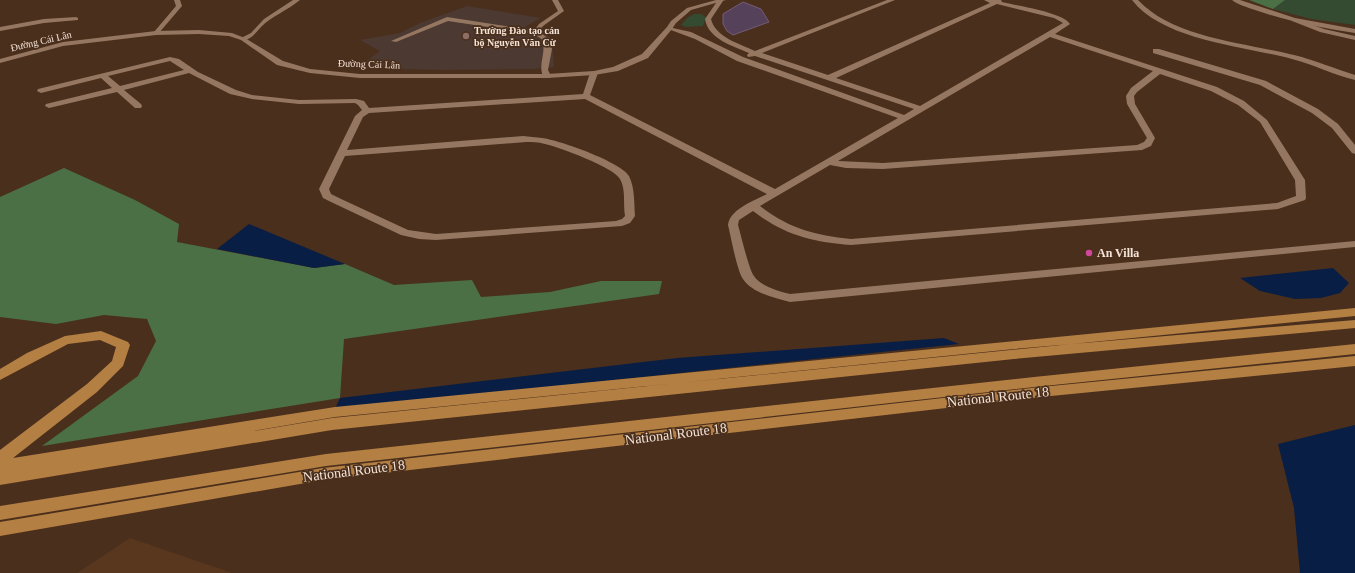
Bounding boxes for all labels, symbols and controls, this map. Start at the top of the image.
place label: Trường Đào tạo cán bộ Nguyễn Văn Cừ [474,25,560,48]
street label: Đường Cái Lân [9,29,73,53]
marker: Trường Đào tạo cán bộ Nguyễn Văn Cừ [461,31,471,41]
street label: Đường Cái Lân [338,57,400,71]
place label: An Villa [1097,246,1139,260]
marker: An Villa [1084,248,1094,258]
street label: National Route 18 [946,384,1050,410]
street label: National Route 18 [624,420,728,448]
street label: National Route 18 [302,457,406,485]

